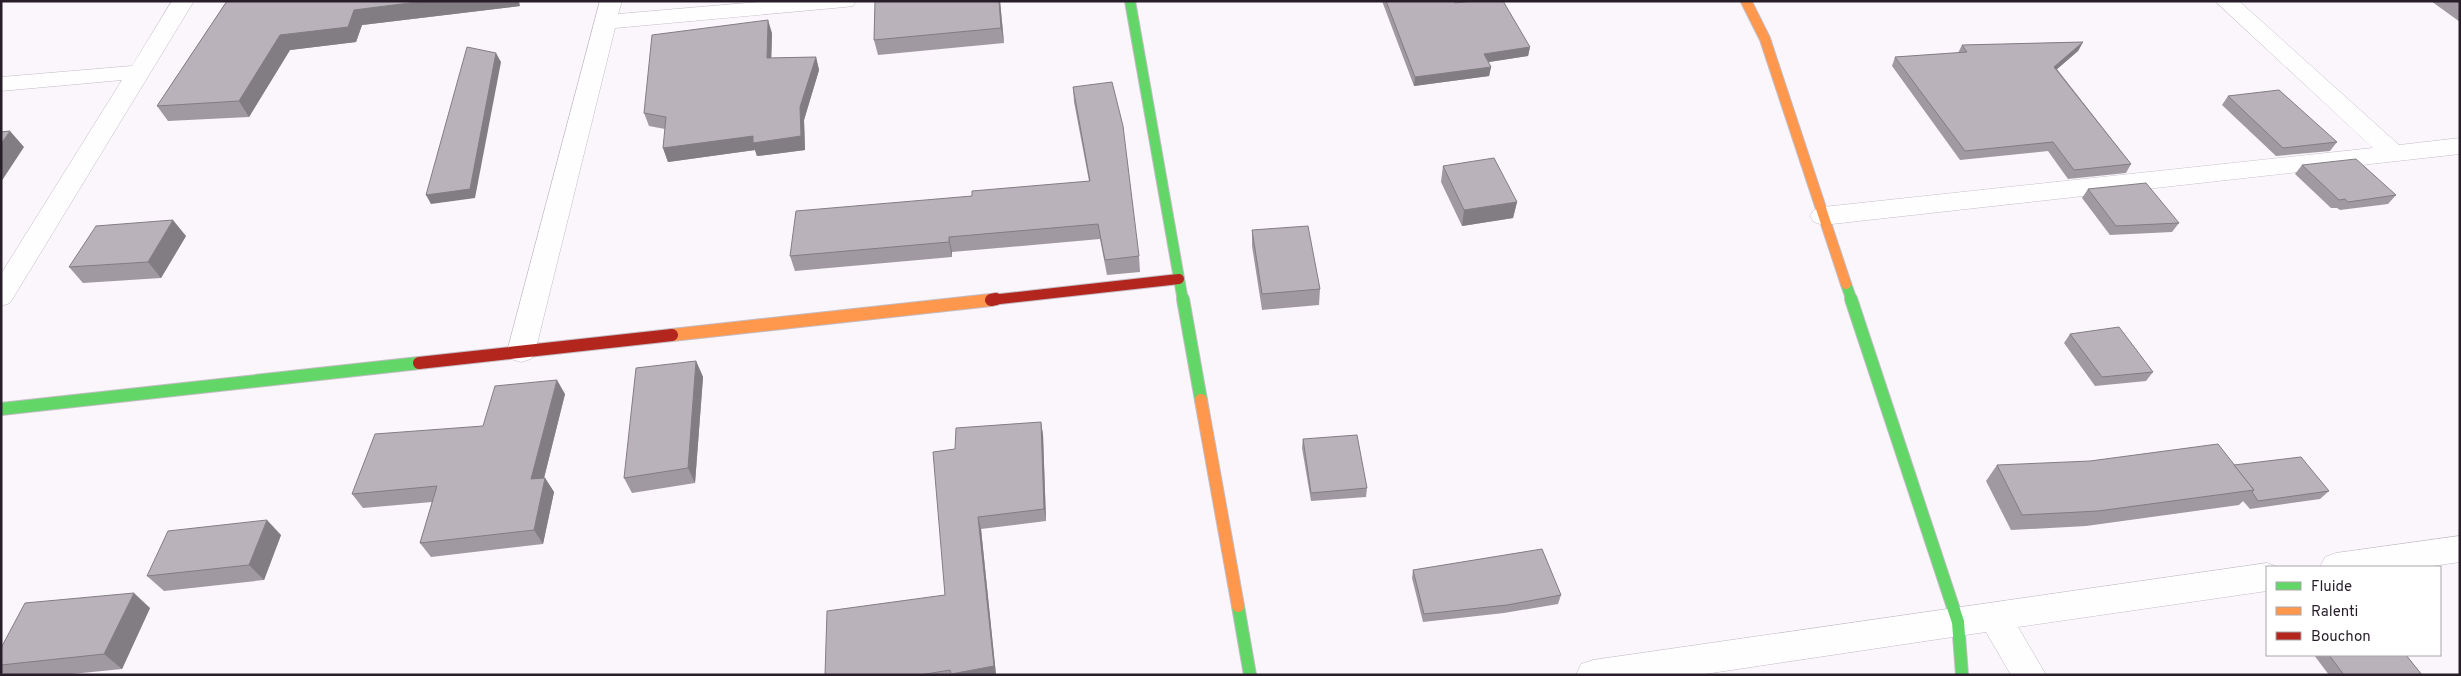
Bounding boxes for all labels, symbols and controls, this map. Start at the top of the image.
legend [2266,566,2441,656]
text: Fluide [2311,578,2352,597]
text: Ralenti [2311,603,2358,622]
text: Bouchon [2311,628,2371,647]

